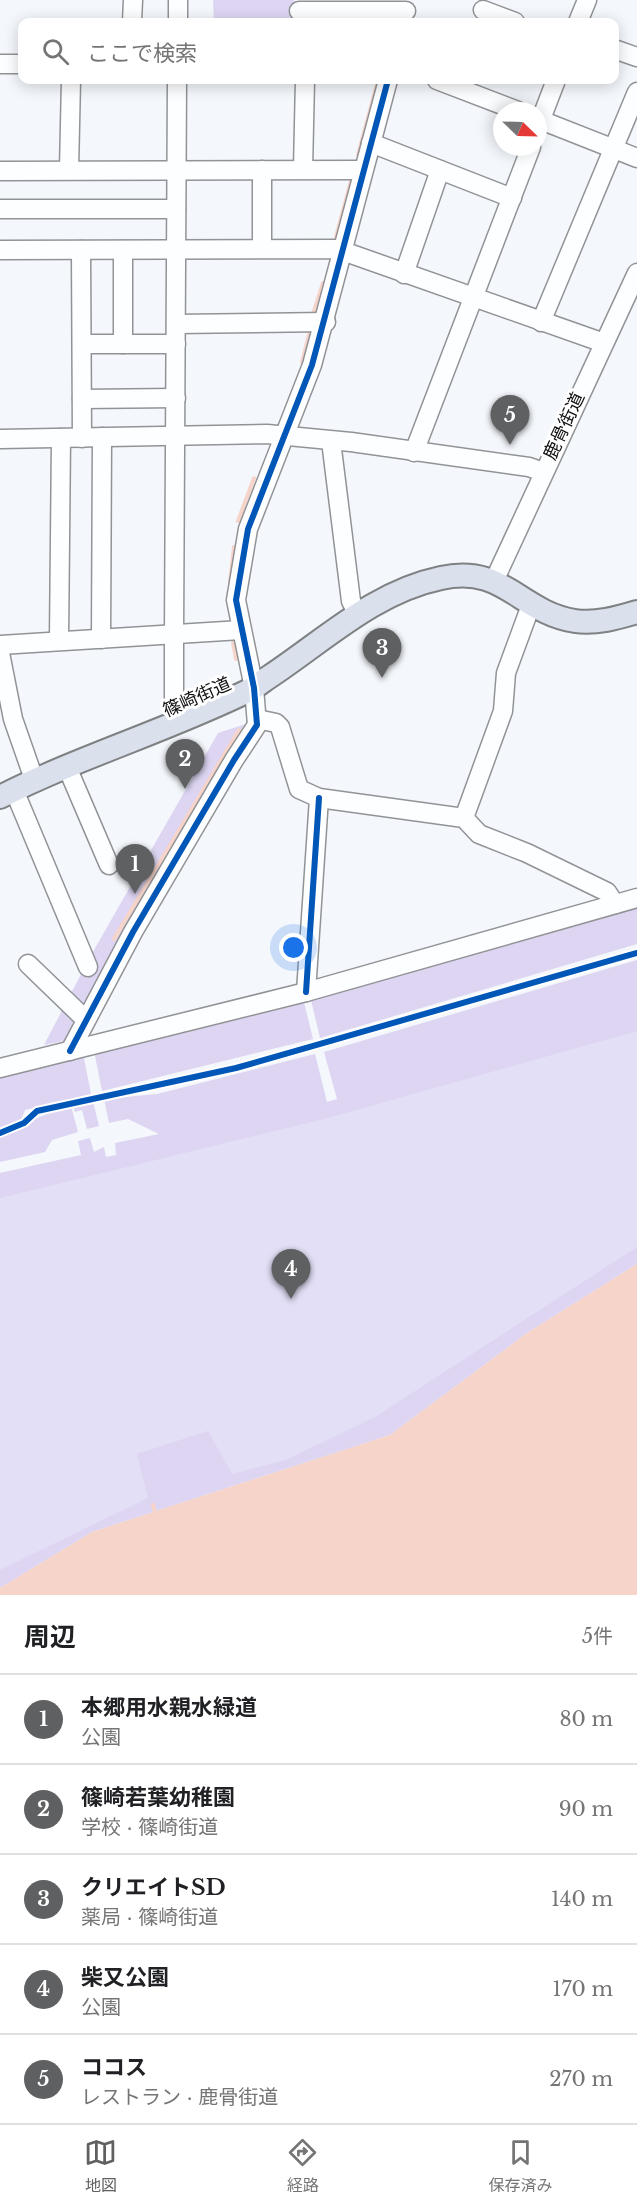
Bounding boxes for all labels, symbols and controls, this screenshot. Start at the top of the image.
search box [18,18,619,84]
icon: search [39,35,72,68]
text: ここで検索 [87,40,197,67]
north arrow [493,102,547,156]
street label: 鹿骨街道 [539,389,589,463]
pin: 5 [490,396,530,445]
pin: 3 [362,628,401,678]
street label: 篠崎街道 [160,672,234,722]
pin: 2 [166,740,204,789]
pin: 1 [116,844,154,894]
your location [279,933,308,962]
pin: 4 [272,1250,310,1299]
text: 周辺 [24,1621,76,1653]
text: 5件 [582,1624,613,1648]
text: 本郷用水親水緑道 [81,1694,257,1721]
text: 1 [39,1707,48,1731]
text: 80 m [559,1707,613,1731]
text: 公園 [81,1725,121,1749]
text: 篠崎若葉幼稚園 [81,1784,235,1811]
text: 2 [37,1797,50,1821]
text: 90 m [559,1797,613,1821]
text: 学校 · 篠崎街道 [81,1815,218,1839]
text: クリエイトSD [81,1874,226,1901]
text: 3 [37,1887,50,1911]
text: 140 m [551,1887,613,1911]
text: 薬局 · 篠崎街道 [81,1905,218,1929]
text: 柴又公園 [81,1964,169,1991]
text: 4 [37,1977,50,2001]
text: 170 m [553,1977,613,2001]
text: 公園 [81,1995,121,2019]
text: ココス [81,2054,147,2081]
text: 5 [38,2067,49,2091]
text: 270 m [549,2067,613,2091]
text: レストラン · 鹿骨街道 [81,2085,278,2109]
tab: 地図 [84,2136,117,2196]
tab: 経路 [286,2136,319,2196]
tab: 保存済み [488,2136,552,2196]

